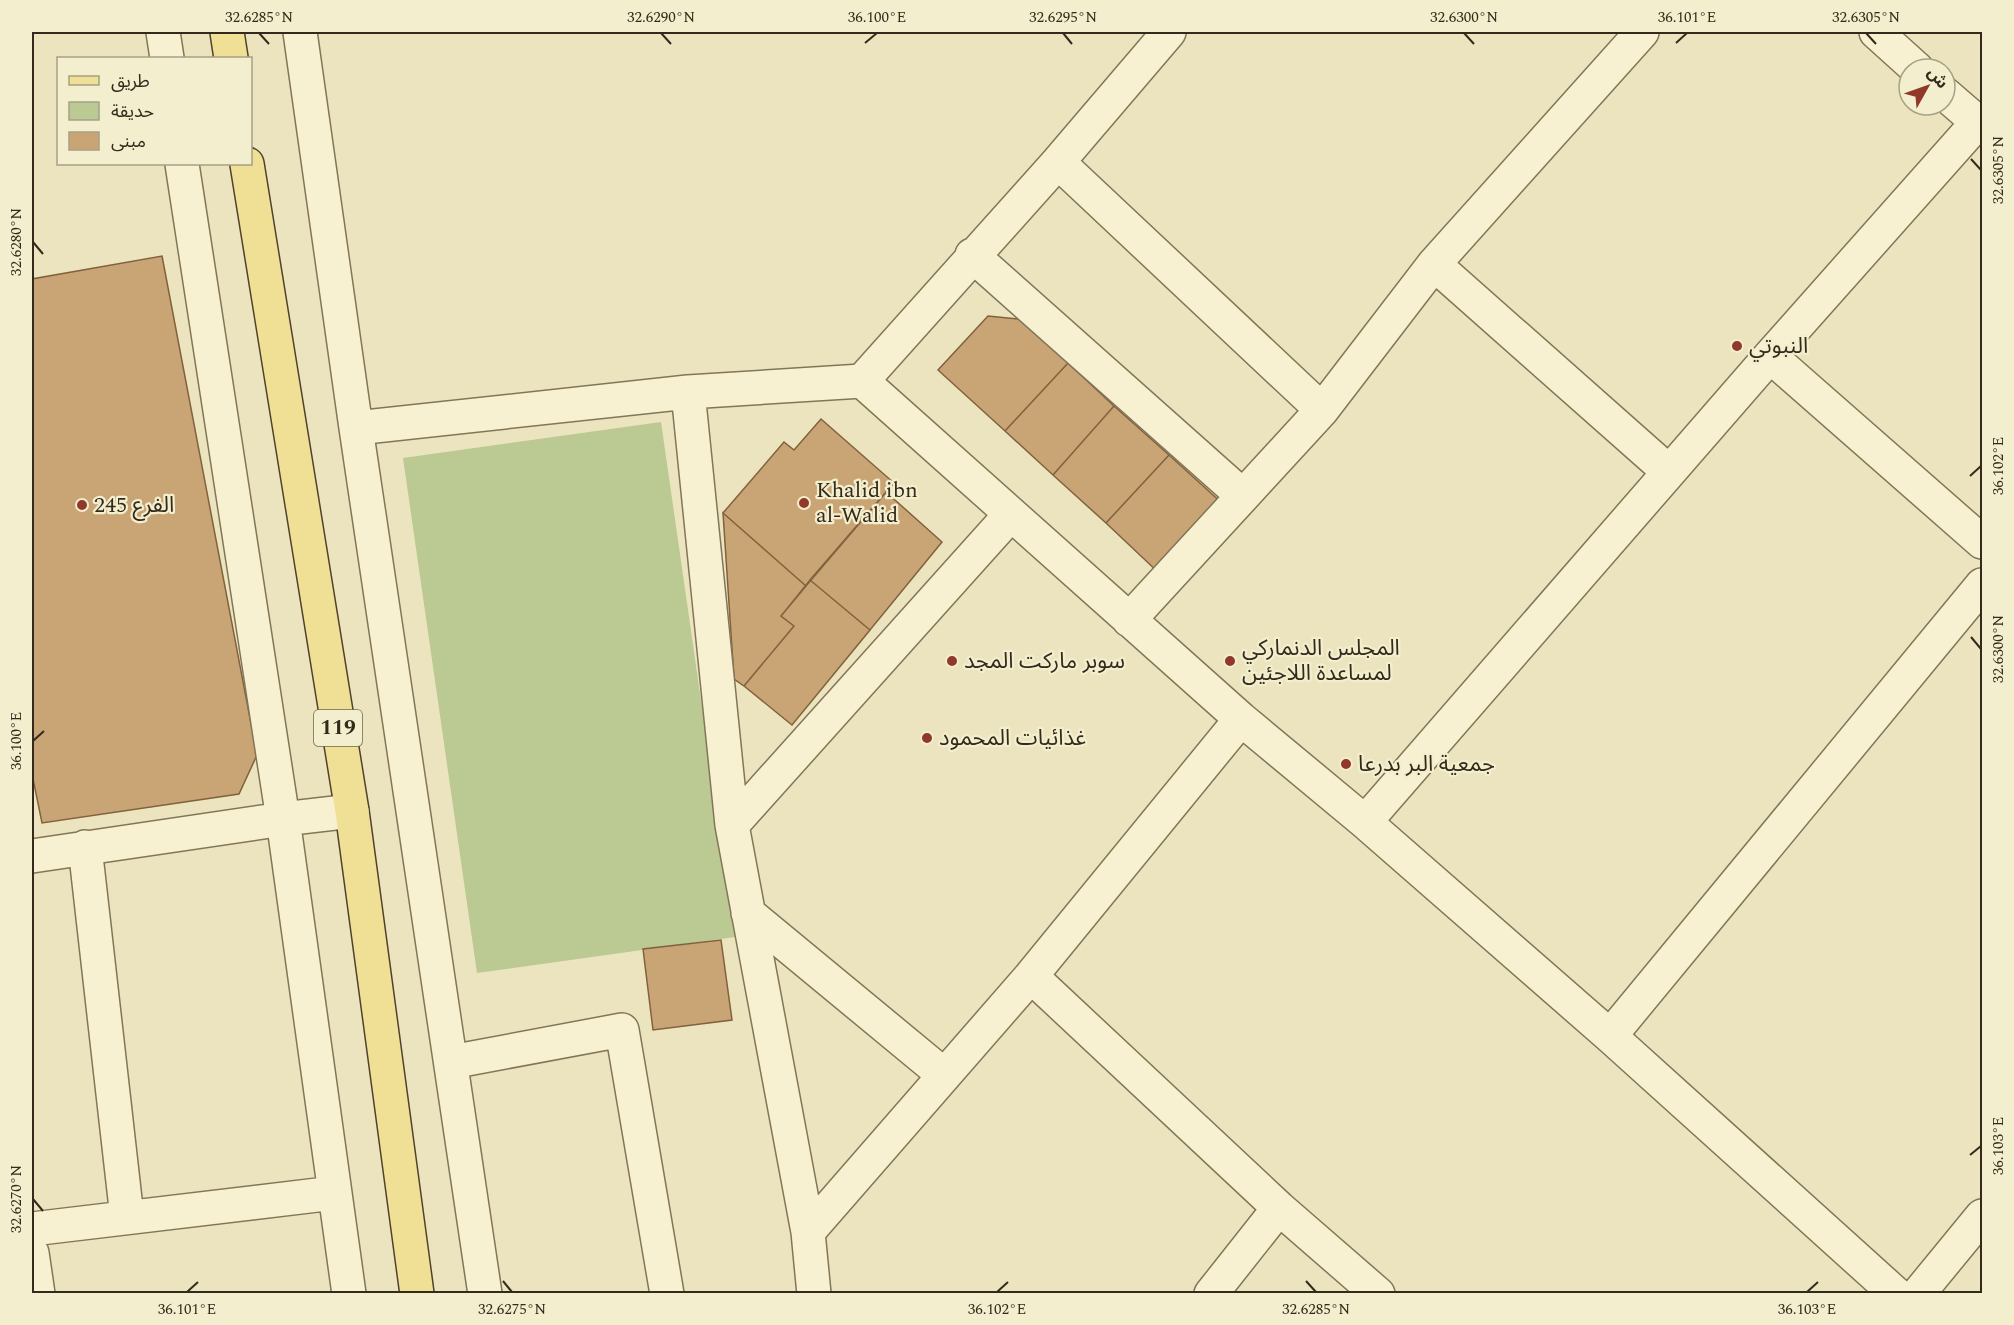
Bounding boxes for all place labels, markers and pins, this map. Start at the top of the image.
place label: النبوتي [1749,330,1808,363]
marker: النبوتي [1730,339,1744,353]
place label: Khalid ibn al-Walid [816,474,918,532]
place label: الفرع 245 [94,489,174,522]
marker: Khalid ibn al-Walid [797,496,811,510]
marker: الفرع 245 [75,498,89,512]
place label: المجلس الدنماركي لمساعدة اللاجئين [1242,632,1400,690]
place label: سوبر ماركت المجد [964,645,1125,678]
marker: سوبر ماركت المجد [945,654,959,668]
marker: المجلس الدنماركي لمساعدة اللاجئين [1223,654,1237,668]
place label: غذائيات المحمود [939,722,1086,755]
marker: غذائيات المحمود [920,731,934,745]
place label: جمعية البر بدرعا [1358,748,1495,781]
marker: جمعية البر بدرعا [1339,757,1353,771]

